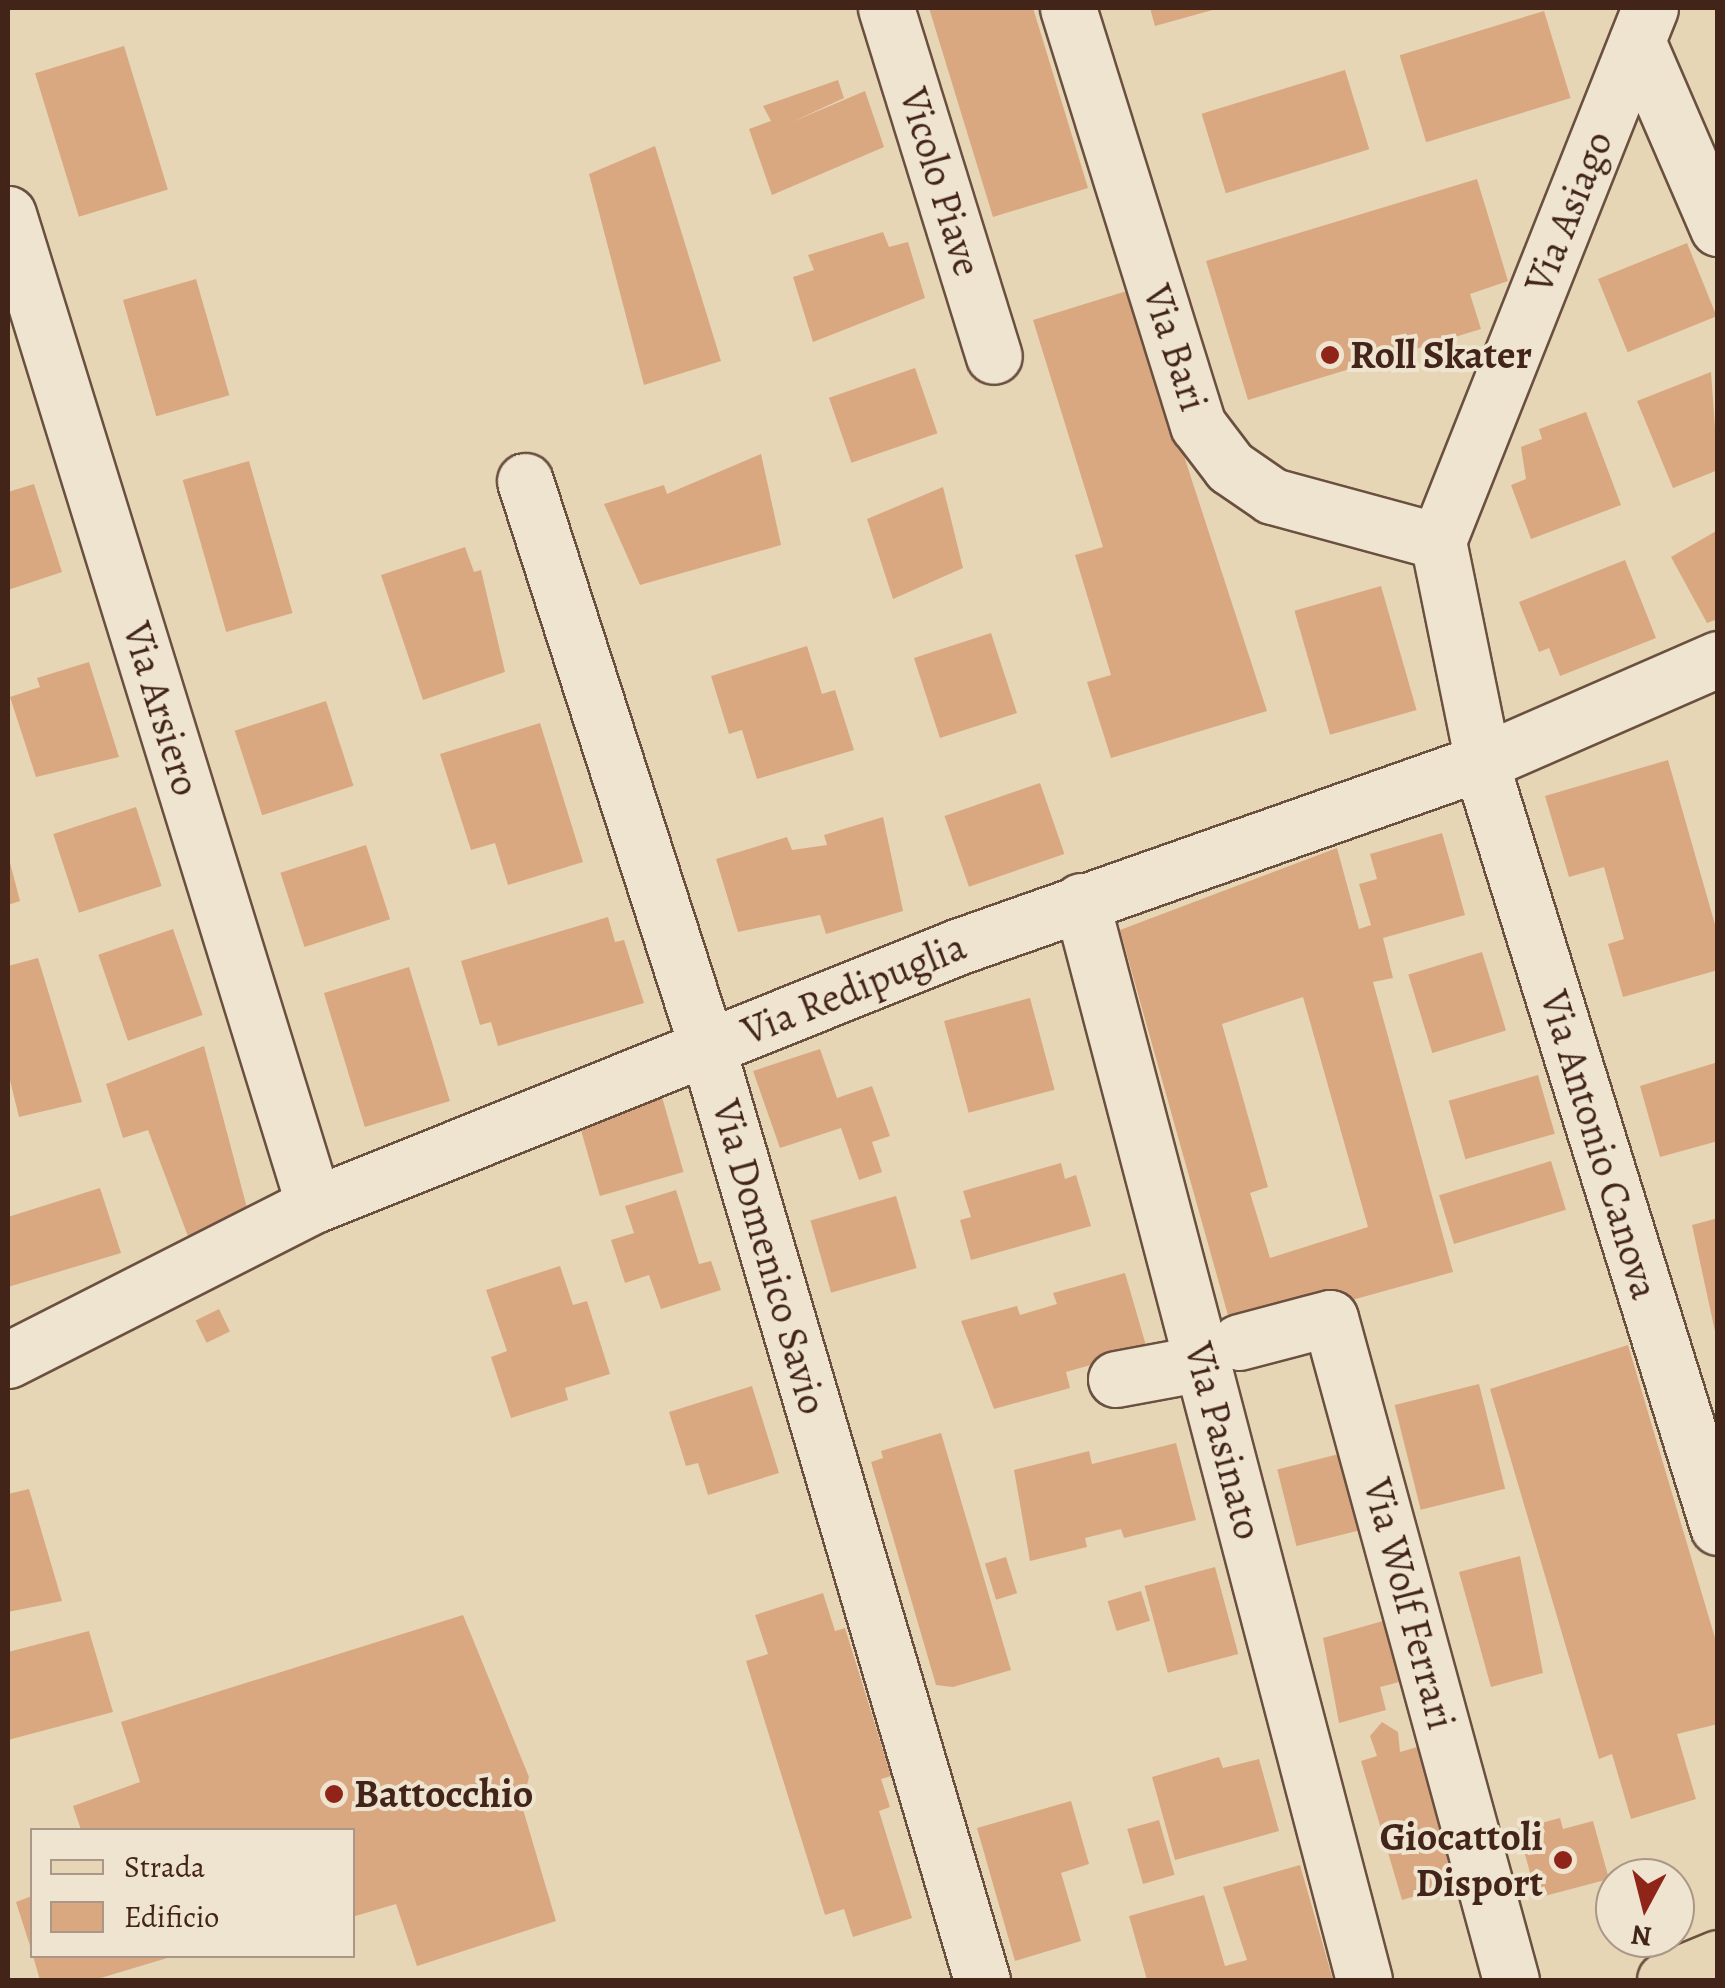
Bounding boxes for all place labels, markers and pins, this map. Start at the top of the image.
place label: Roll Skater [1350,331,1532,379]
marker: Roll Skater [1319,344,1341,366]
place label: Battocchio [354,1770,533,1818]
marker: Battocchio [323,1783,345,1805]
place label: Giocattoli Disport [1380,1813,1543,1907]
marker: Giocattoli Disport [1552,1849,1574,1871]

